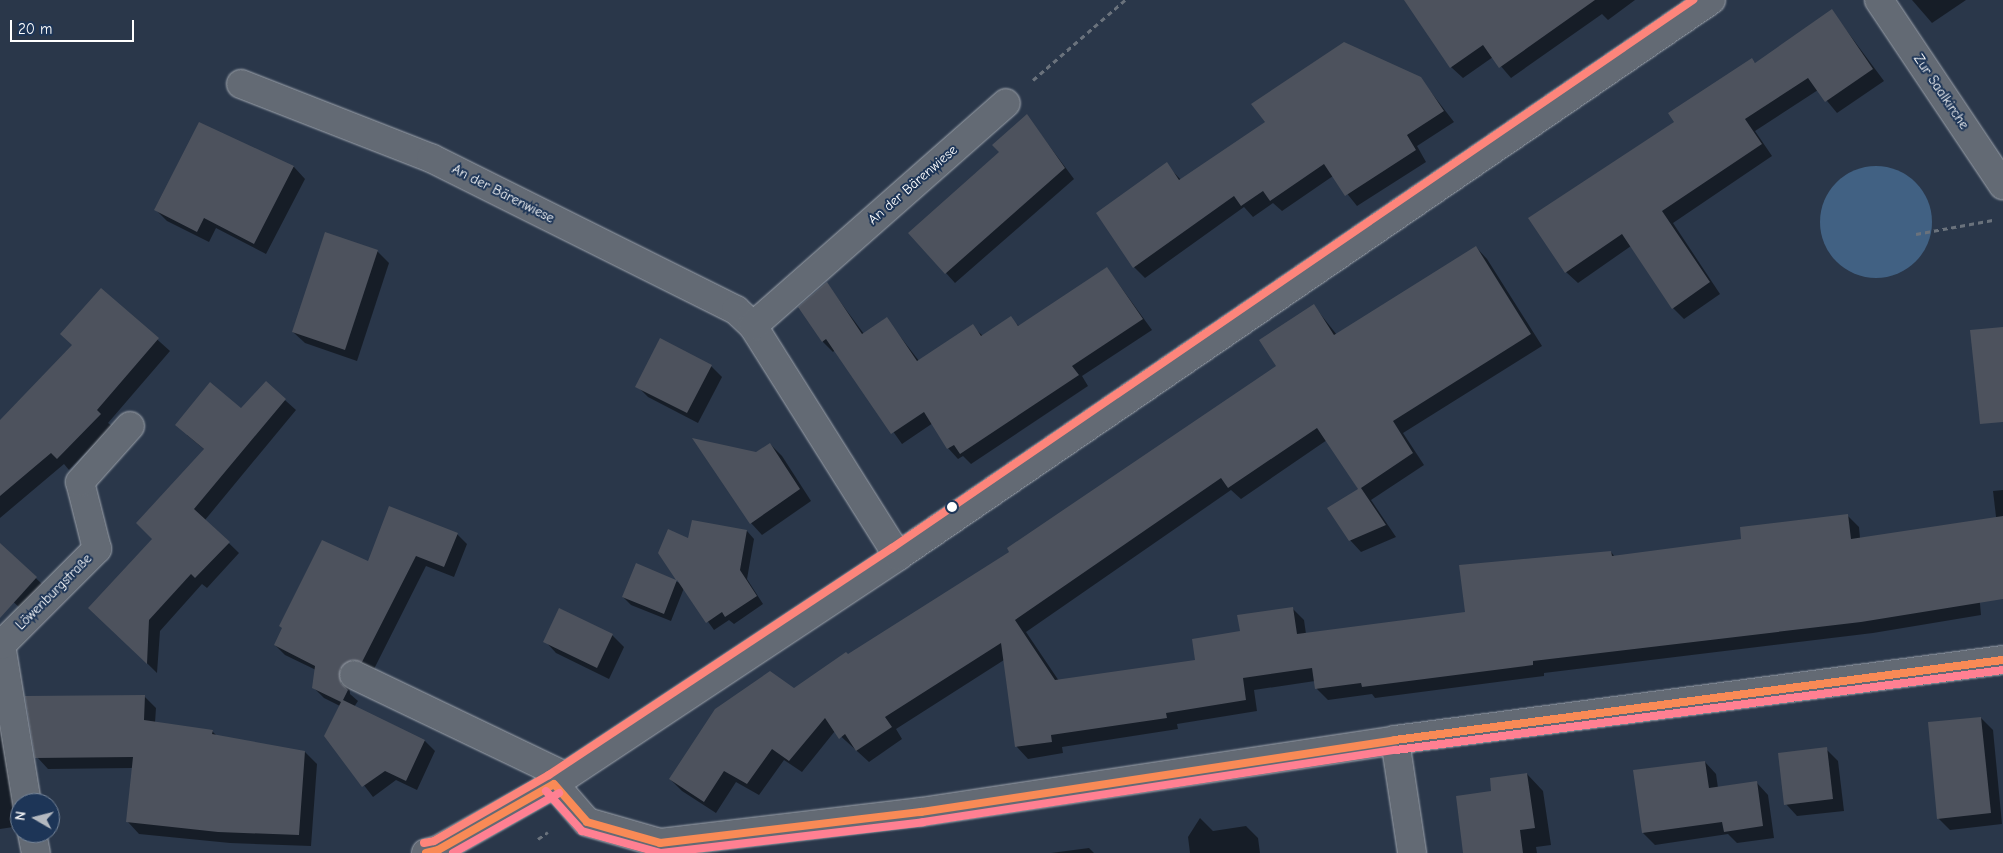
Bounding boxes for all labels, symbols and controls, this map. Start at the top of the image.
scale bar [12,10,136,42]
text: 20 m [18,20,52,38]
street label: Zur Saalkirche [1910,51,1972,133]
street label: An der Bärenwiese [865,142,961,228]
street label: An der Bärenwiese [449,161,557,227]
unlabelled marker [947,502,957,512]
street label: Löwenburgstraße [12,550,96,634]
north arrow [10,793,60,843]
text: N [12,810,30,822]

